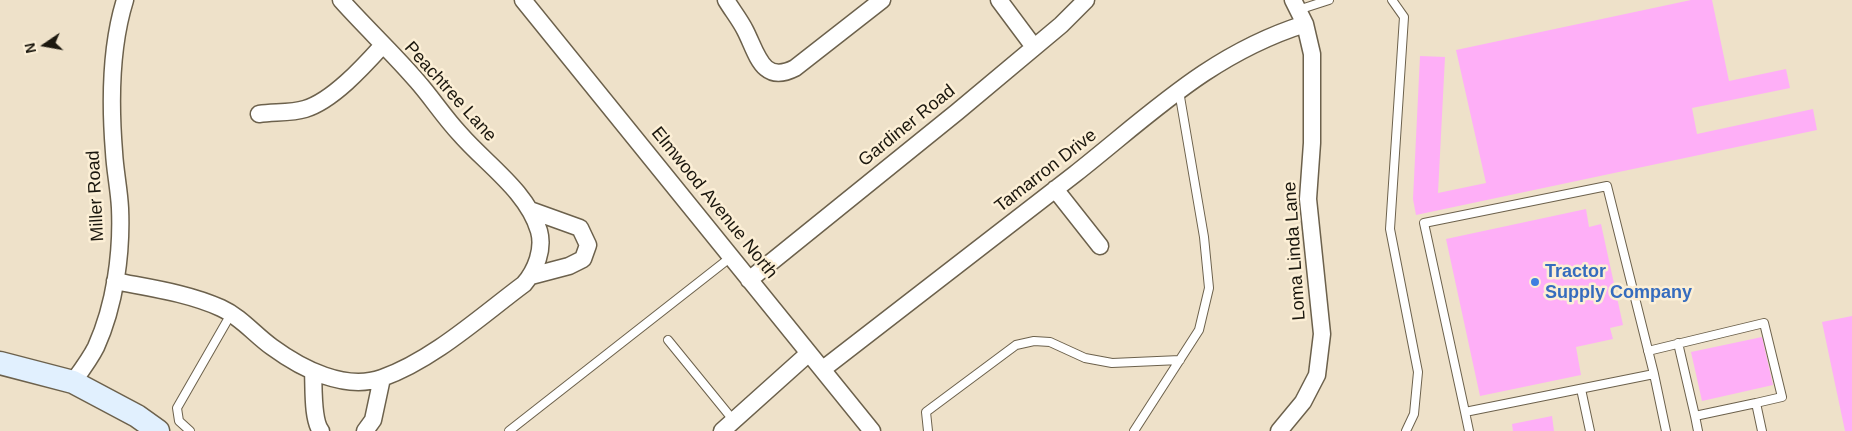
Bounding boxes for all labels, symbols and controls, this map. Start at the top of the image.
north arrow [20,20,70,70]
street label: Peachtree Lane [399,38,501,146]
text: N [21,42,39,55]
street label: Gardiner Road [854,80,960,172]
street label: Elmwood Avenue North [646,123,782,283]
street label: Tamarron Drive [991,125,1101,217]
street label: Miller Road [83,150,109,242]
street label: Loma Linda Lane [1279,181,1311,321]
place label: Tractor Supply Company [1545,261,1692,304]
marker: Tractor Supply Company [1529,276,1541,288]

